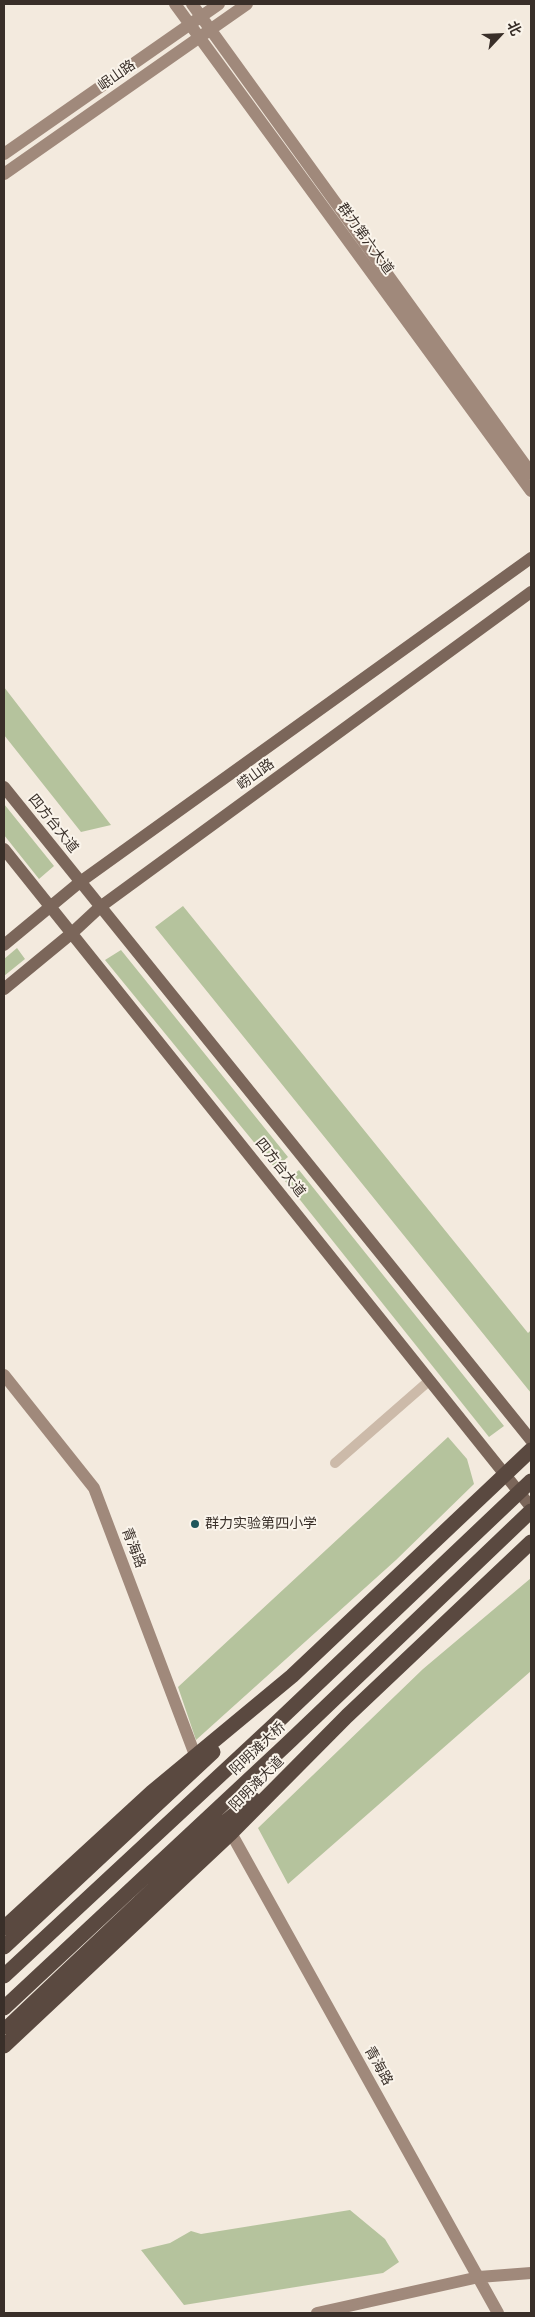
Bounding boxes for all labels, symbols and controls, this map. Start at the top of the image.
north arrow [475,10,525,60]
text: 北 [503,19,525,38]
street label: 岷山路 [95,57,139,95]
street label: 群力第六大道 [334,200,396,278]
street label: 崂山路 [234,756,278,794]
street label: 四方台大道 [24,792,82,856]
street label: 四方台大道 [251,1136,309,1200]
place label: 群力实验第四小学 [205,1516,317,1532]
marker: 群力实验第四小学 [189,1518,201,1530]
street label: 青海路 [118,1525,148,1571]
street label: 阳明滩大桥 [227,1719,289,1779]
street label: 阳明滩大道 [226,1753,288,1815]
street label: 青海路 [360,2044,396,2088]

